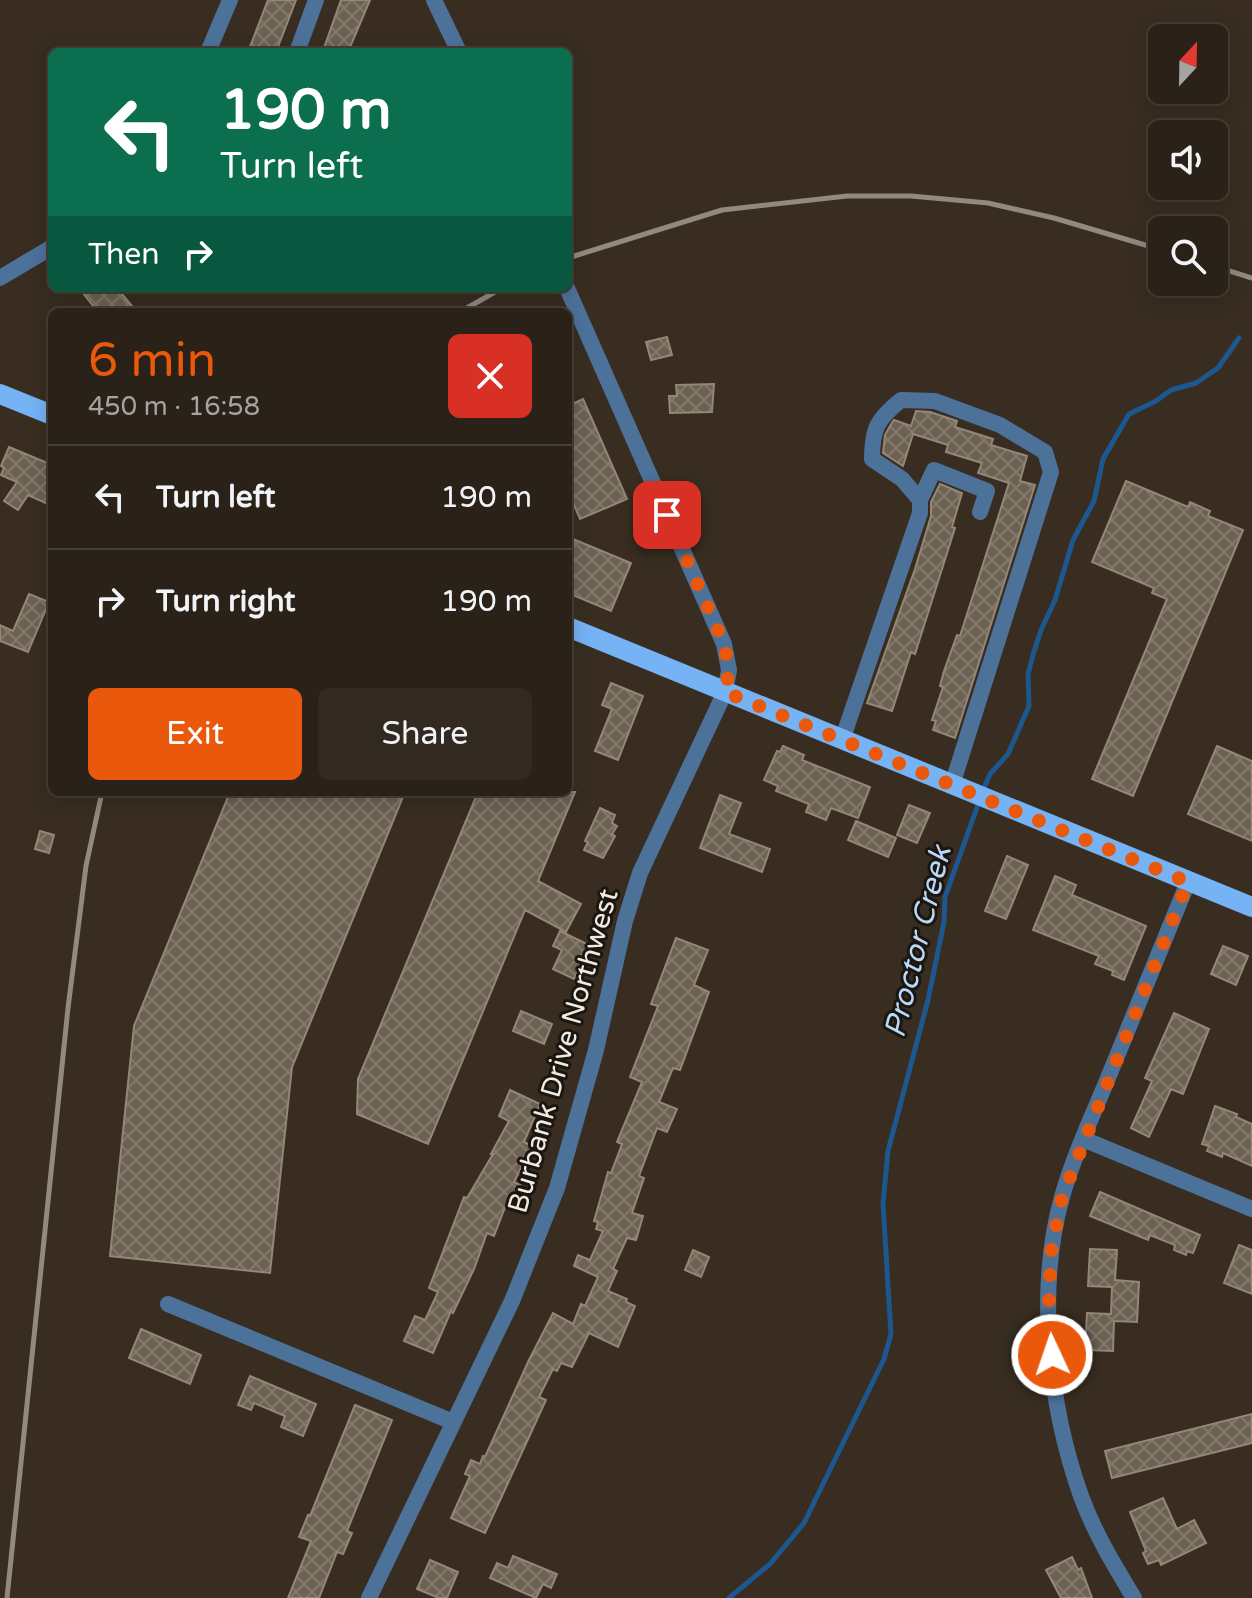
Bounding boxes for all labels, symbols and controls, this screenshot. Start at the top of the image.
north arrow [1148,24,1228,104]
map controls [1148,24,1228,296]
text: 190 m [220,77,391,144]
icon: left [88,80,192,184]
button: sound [1148,120,1228,200]
text: Turn left [220,145,363,188]
button: search [1148,216,1228,296]
icon: right [176,232,220,276]
text: Then [88,236,160,273]
text: 6 min [88,332,216,390]
button: close [448,334,532,418]
text: 450 m · 16:58 [88,391,260,422]
icon: left [88,475,132,519]
text: Turn left [156,479,275,516]
text: 190 m [440,479,532,516]
pin [633,481,701,549]
icon: arrive [645,493,689,537]
icon: right [88,579,132,623]
text: Turn right [156,583,296,620]
text: 190 m [440,583,532,620]
button: Exit [88,688,302,780]
button: Share [318,688,532,780]
water label: Proctor Creek [876,840,960,1042]
street label: Burbank Drive Northwest [500,885,626,1217]
position arrow [1010,1313,1094,1397]

